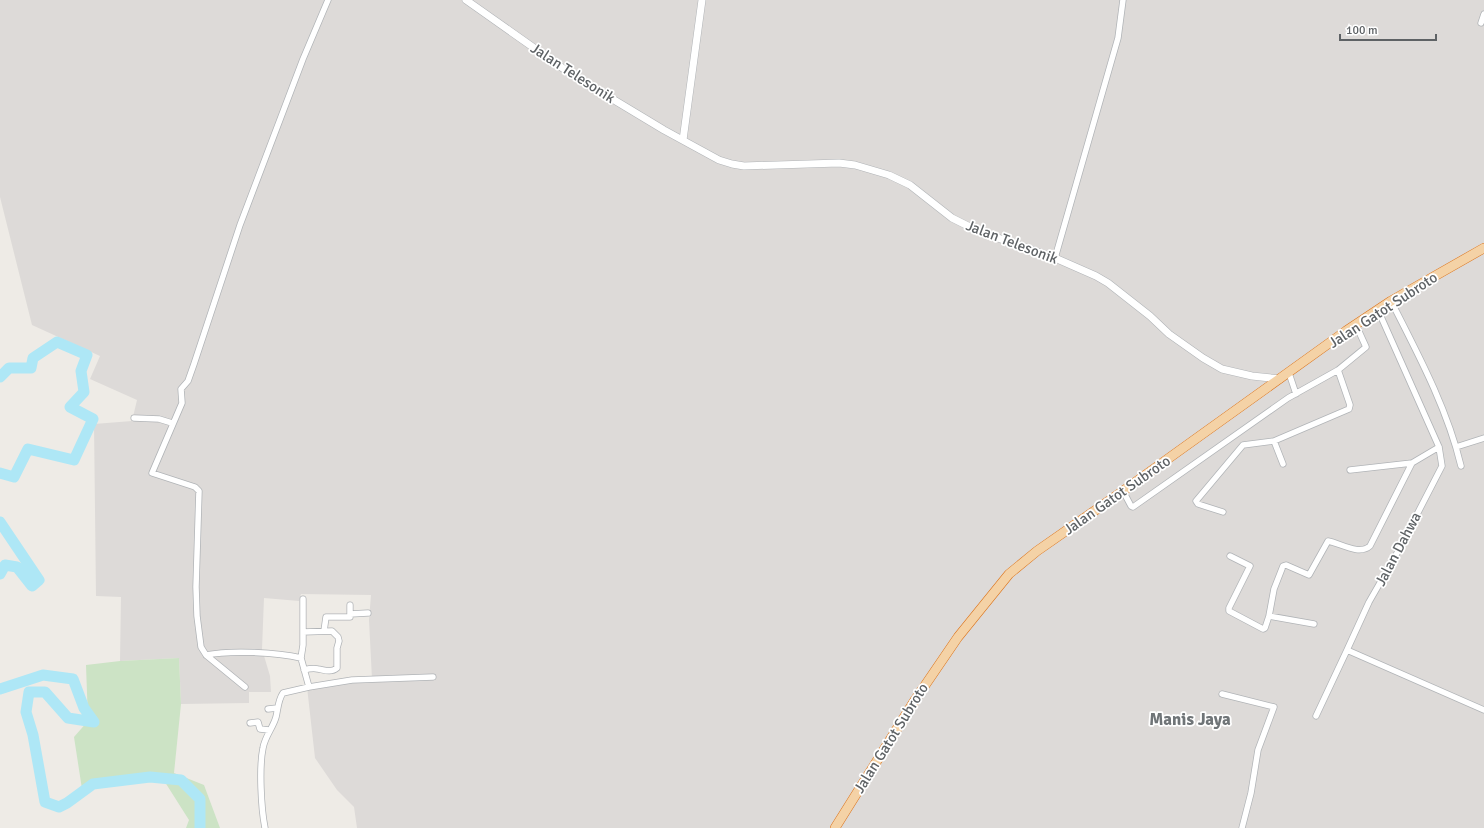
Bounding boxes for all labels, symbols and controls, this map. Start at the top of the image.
scale bar [1340,16,1436,42]
text: 100 m [1346,23,1378,38]
street label: Jalan Telesonik [527,39,619,107]
street label: Jalan Telesonik [964,216,1061,268]
street label: Jalan Gatot Subroto [1325,268,1441,352]
street label: Jalan Gatot Subroto [1060,451,1174,539]
street label: Jalan Dahwa [1371,509,1425,589]
street label: Jalan Gatot Subroto [850,680,932,796]
district label: Manis Jaya [1149,709,1231,730]

